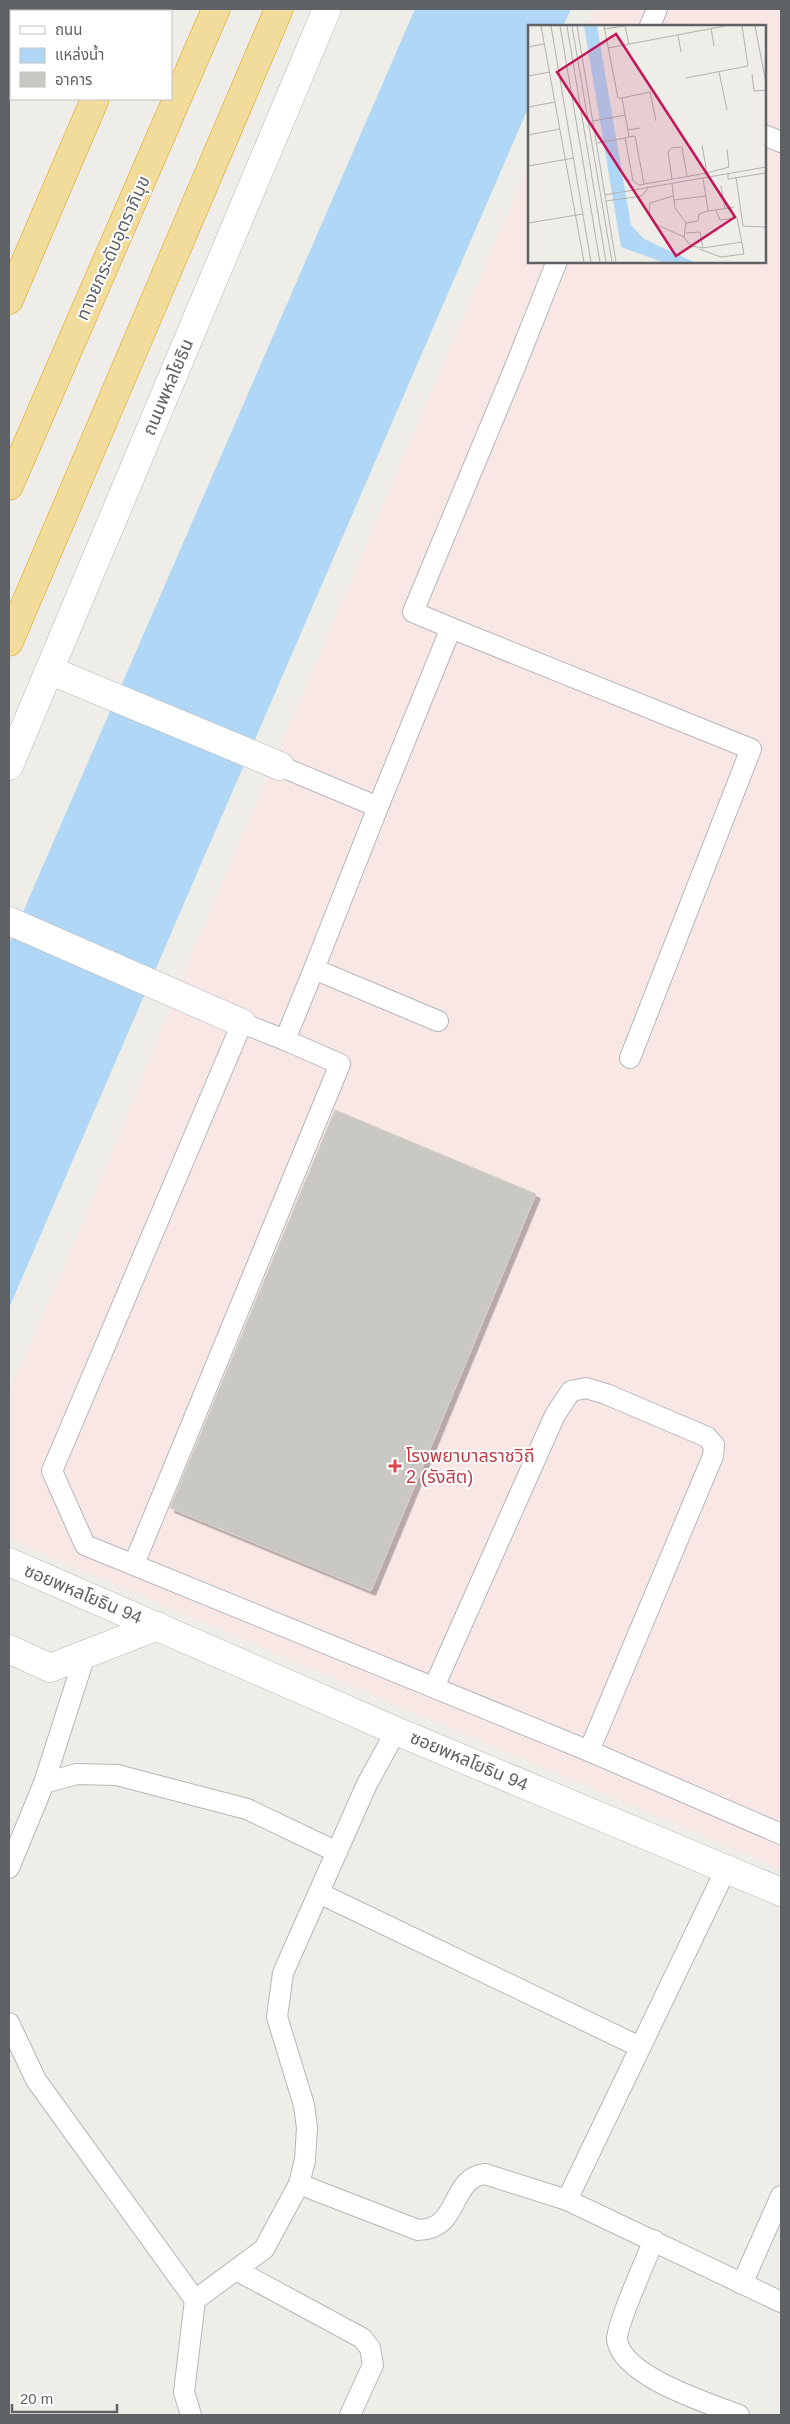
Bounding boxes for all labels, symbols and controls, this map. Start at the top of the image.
legend [10,10,172,100]
text: ถนน [55,21,82,38]
inset map [528,25,765,262]
text: แหล่งน้ำ [55,44,104,63]
text: อาคาร [55,71,92,88]
street label: ทางยกระดับอุตราภิมุข [72,173,155,324]
street label: ถนนพหลโยธิน [139,336,197,438]
place label: โรงพยาบาลราชวิถี 2 (รังสิต) [406,1446,534,1487]
marker: โรงพยาบาลราชวิถี 2 (รังสิต) [388,1459,402,1473]
street label: ซอยพหลโยธิน 94 [21,1560,145,1628]
street label: ซอยพหลโยธิน 94 [407,1727,531,1795]
scale bar [12,2382,118,2414]
text: 20 m [20,2390,53,2407]

